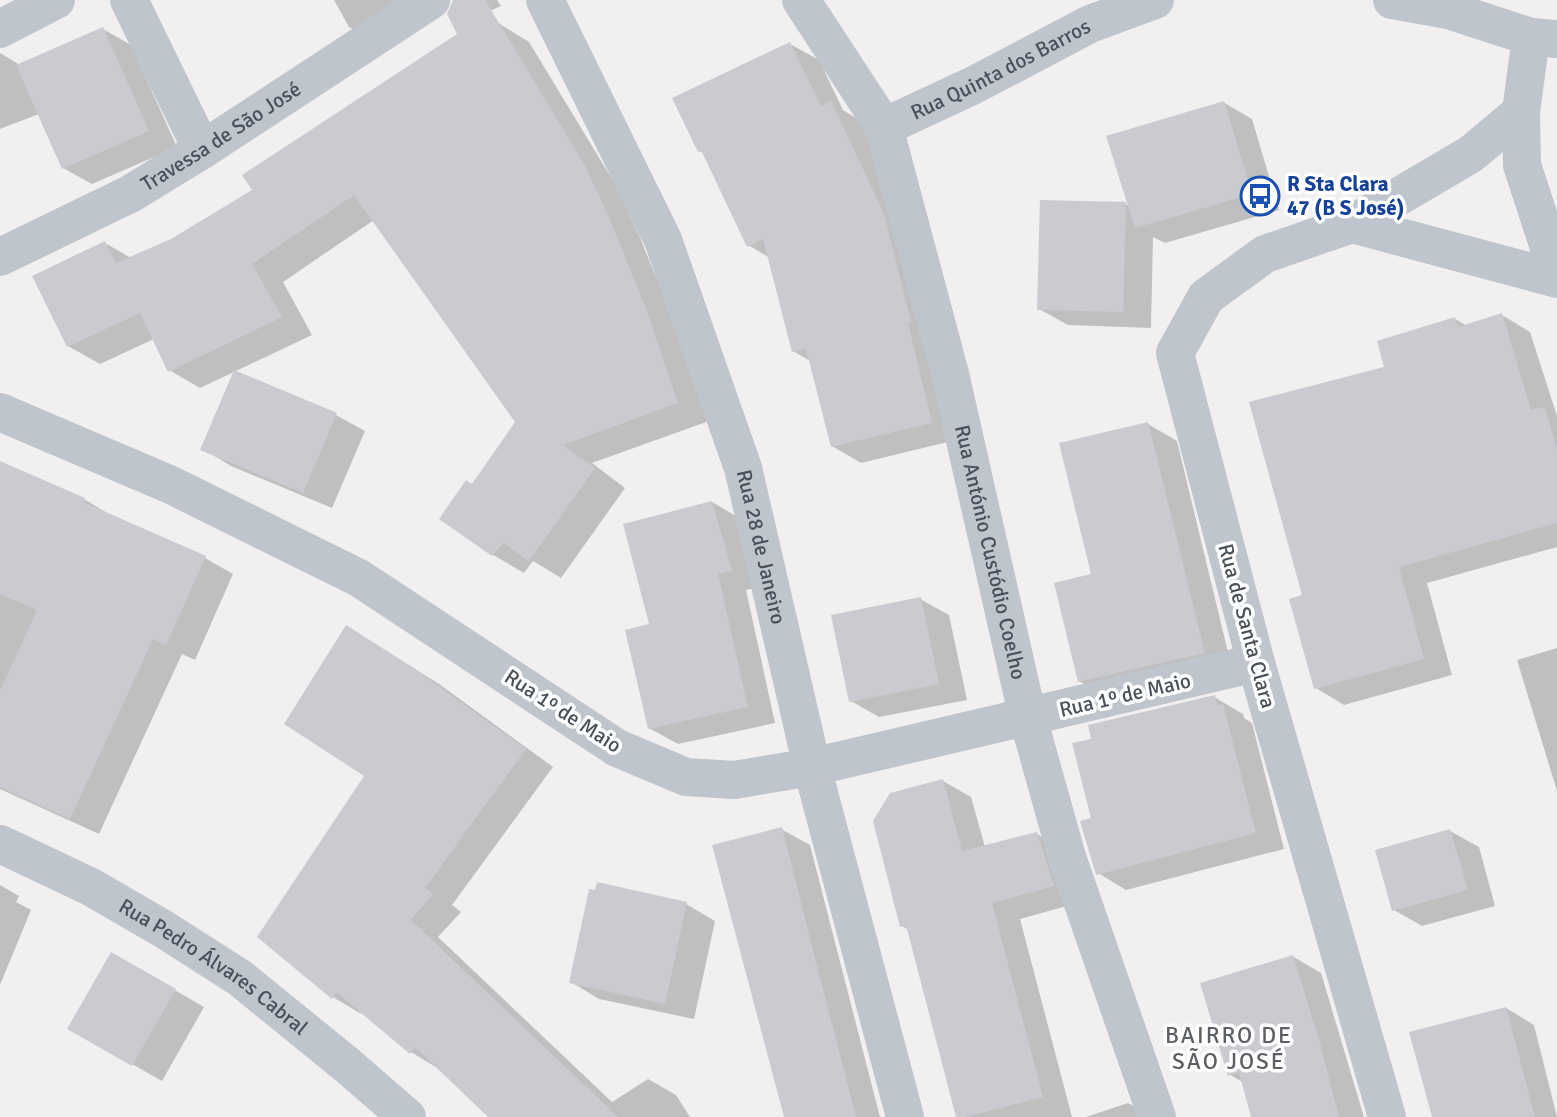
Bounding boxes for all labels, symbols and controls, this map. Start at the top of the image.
street label: Rua Quinta dos Barros [906,13,1095,126]
street label: Travessa de São José [136,76,306,197]
place label: R Sta Clara 47 (B S José) [1287,171,1404,221]
bus stop icon: R Sta Clara 47 (B S José) [1239,175,1281,217]
street label: Rua António Custódio Coelho [949,422,1032,682]
street label: Rua 28 de Janeiro [731,467,792,627]
street label: Rua de Santa Clara [1213,541,1281,711]
street label: Rua 1º de Maio [500,664,626,758]
street label: Rua 1º de Maio [1057,667,1193,723]
street label: Rua Pedro Álvares Cabral [114,893,313,1041]
district label: BAIRRO DE SÃO JOSÉ [1165,1021,1293,1076]

